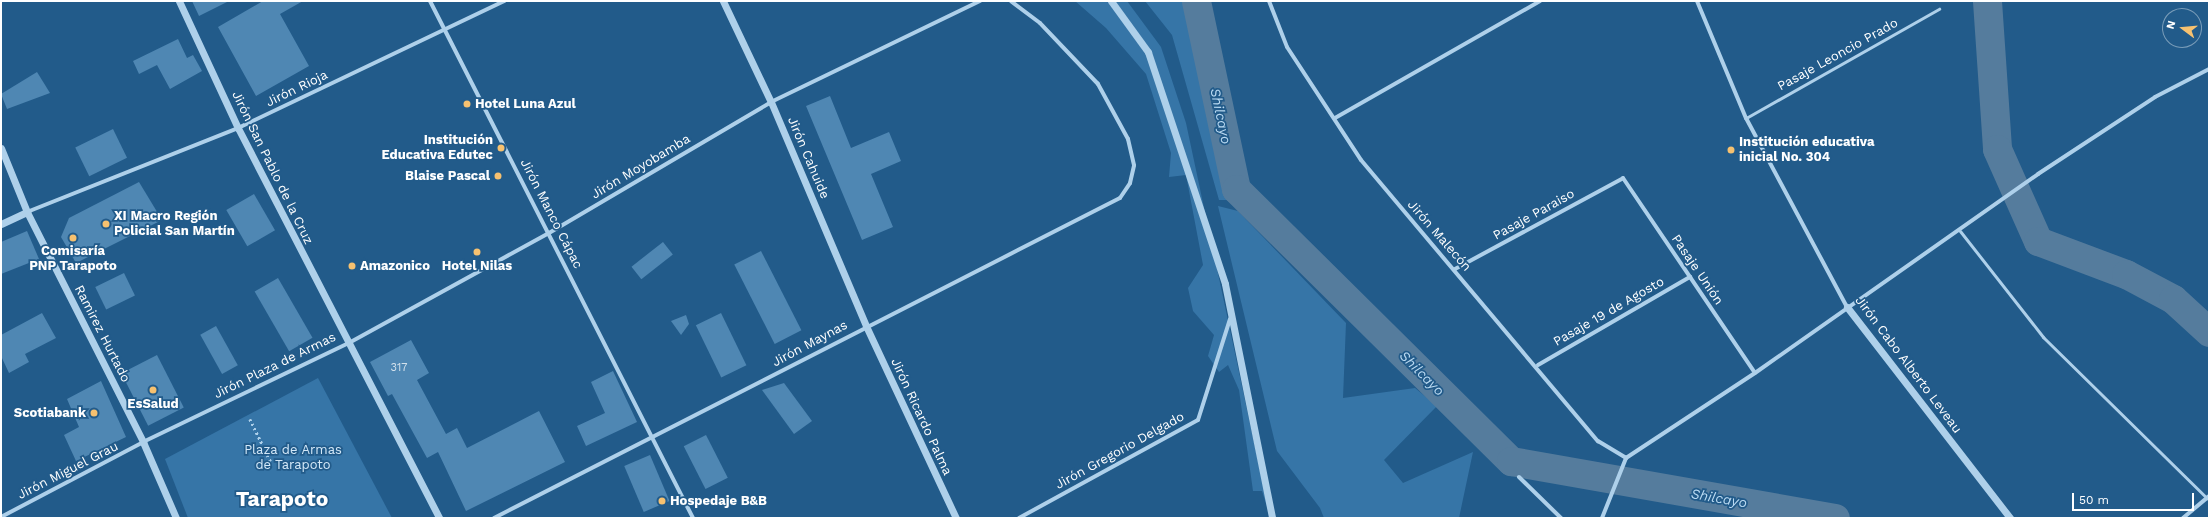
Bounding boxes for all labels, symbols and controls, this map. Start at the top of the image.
north arrow [2162,8,2202,48]
street label: Pasaje Leoncio Prado [1775,15,1901,95]
text: N [2164,19,2178,31]
street label: Jirón Rioja [264,67,330,111]
water label: Shilcayo [1207,86,1235,146]
street label: Jirón San Pablo de la Cruz [228,89,316,247]
place label: Hotel Luna Azul [475,96,576,112]
marker: Hotel Luna Azul [462,99,472,109]
street label: Jirón Cahuide [784,115,832,201]
street label: Jirón Moyobamba [589,131,693,203]
place label: Institución Educativa Edutec [381,133,493,164]
place label: Institución educativa inicial No. 304 [1739,135,1875,166]
marker: Institución Educativa Edutec [496,143,506,153]
marker: Institución educativa inicial No. 304 [1726,145,1736,155]
street label: Jirón Manco Cápac [517,156,585,272]
place label: Blaise Pascal [405,168,490,184]
marker: Blaise Pascal [493,171,503,181]
street label: Pasaje Paraiso [1491,186,1577,244]
street label: Jirón Malecón [1404,197,1474,275]
place label: XI Macro Región Policial San Martín [114,209,235,240]
marker: XI Macro Región Policial San Martín [101,219,111,229]
street label: Pasaje Unión [1668,232,1726,308]
marker: Comisaría PNP Tarapoto [68,233,78,243]
place label: Comisaría PNP Tarapoto [29,244,117,275]
marker: Hotel Nilas [472,247,482,257]
place label: Amazonico [360,258,430,274]
place label: Hotel Nilas [442,258,512,274]
marker: Amazonico [347,261,357,271]
street label: Pasaje 19 de Agosto [1551,274,1667,350]
street label: Ramirez Hurtado [71,283,133,385]
street label: Jirón Cabo Alberto Leveau [1851,293,1965,437]
street label: Jirón Maynas [770,318,850,370]
street label: Jirón Plaza de Armas [211,329,339,403]
water label: Shilcayo [1396,347,1448,399]
street label: Jirón Ricardo Palma [887,356,955,478]
house number: 317 [391,361,407,375]
marker: EsSalud [148,385,158,395]
place label: EsSalud [127,396,179,412]
place label: Scotiabank [14,405,86,421]
marker: Scotiabank [89,408,99,418]
street label: Jirón Gregorio Delgado [1053,409,1187,493]
street label: Jirón Miguel Grau [15,439,121,503]
park label: Plaza de Armas de Tarapoto [244,443,342,474]
water label: Shilcayo [1690,485,1748,511]
scale bar [2074,485,2196,511]
district label: Tarapoto [236,486,328,512]
place label: Hospedaje B&B [670,493,767,509]
text: 50 m [2079,493,2109,507]
marker: Hospedaje B&B [657,496,667,506]

